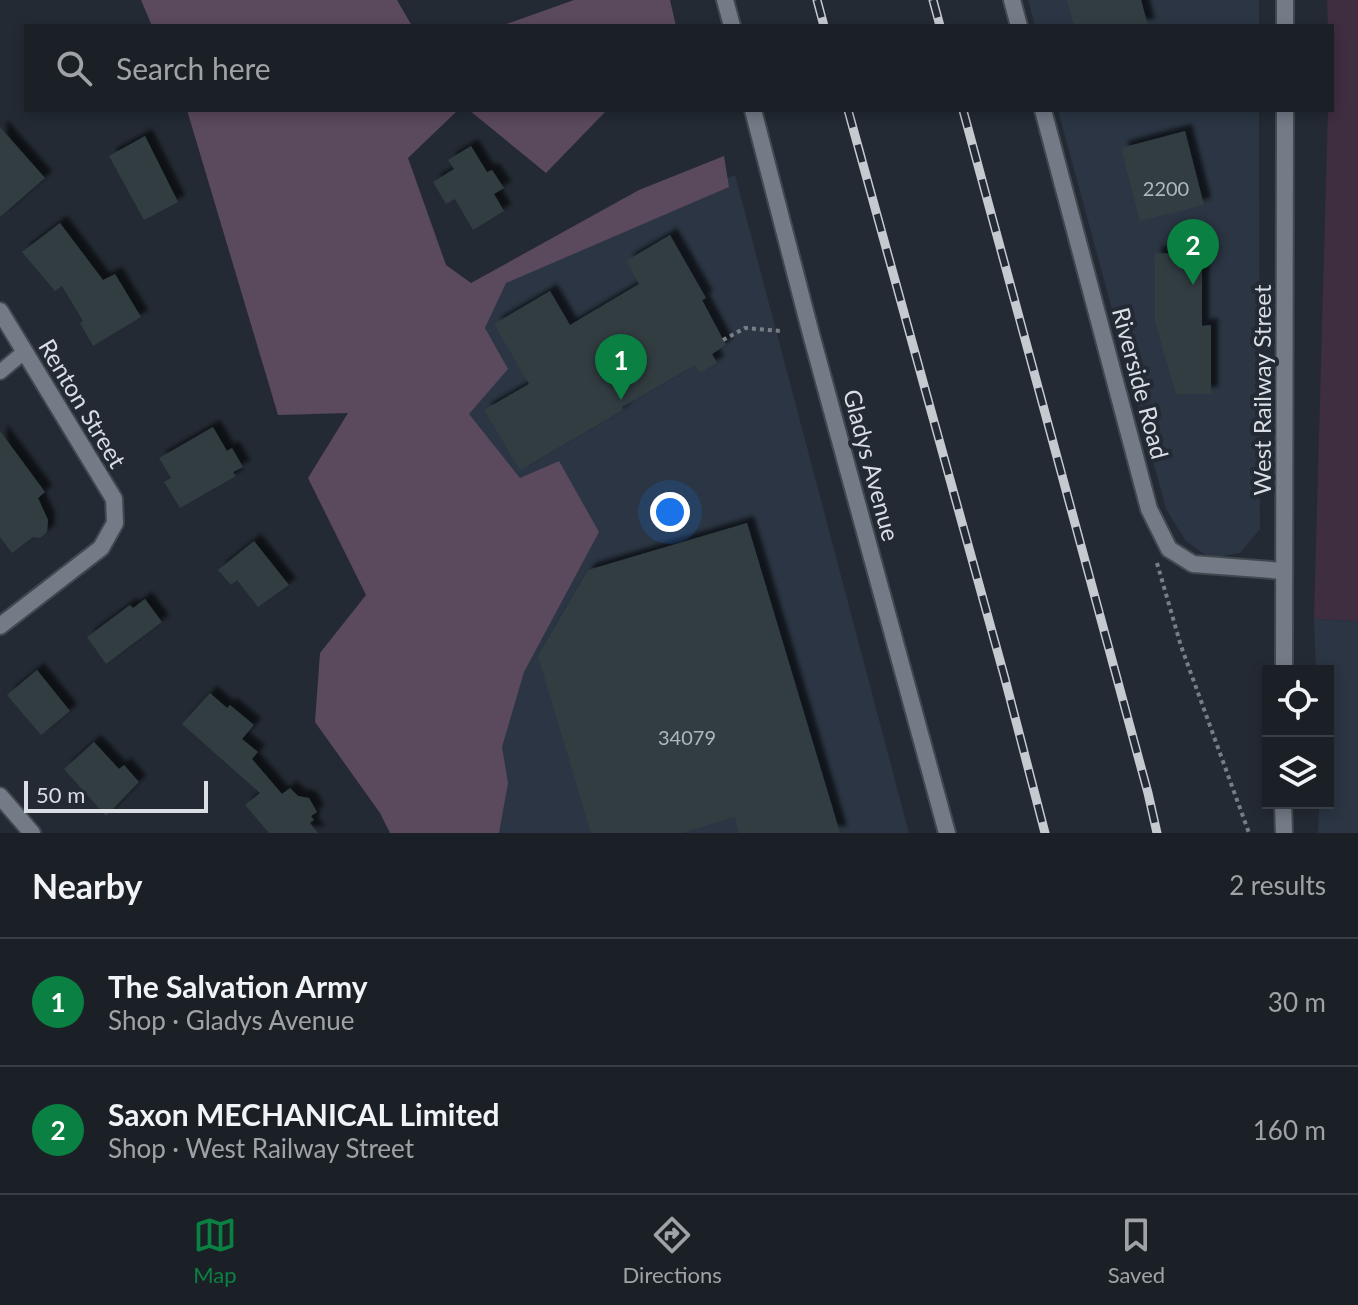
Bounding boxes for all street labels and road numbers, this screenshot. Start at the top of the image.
street label: West Railway Street [1247,284,1276,496]
street label: Riverside Road [1107,304,1175,462]
street label: Renton Street [33,333,133,473]
street label: Gladys Avenue [838,386,906,544]

